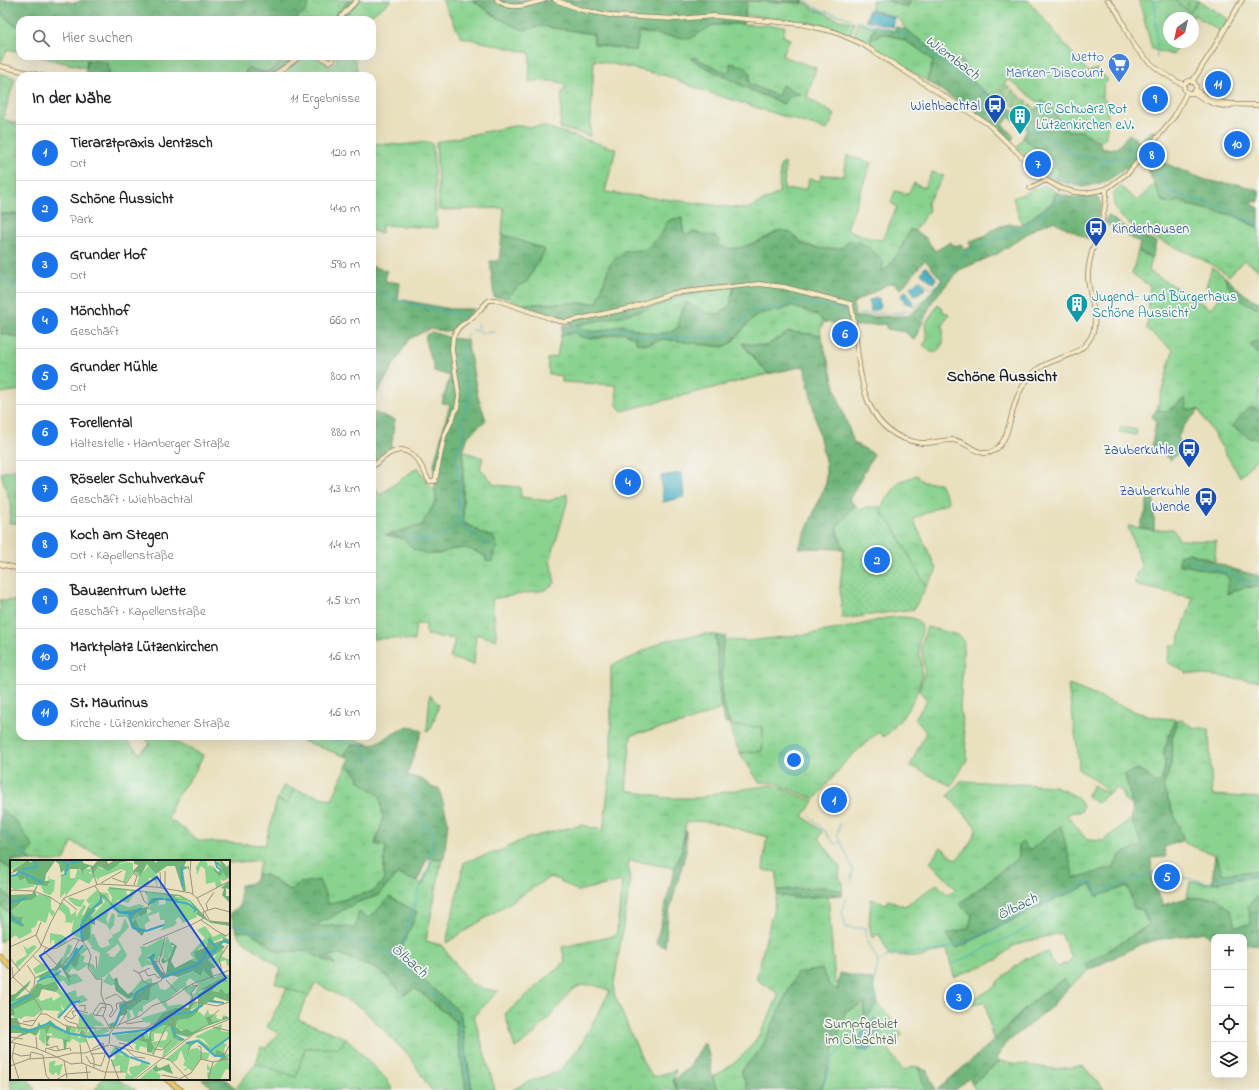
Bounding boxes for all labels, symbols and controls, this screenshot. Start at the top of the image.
north arrow [1163,12,1199,48]
search box [16,16,376,60]
icon: search [30,27,52,49]
text: Hier suchen [62,27,133,49]
water label: Wiembach [921,30,985,86]
place label: Netto Marken-Discount [1006,47,1104,84]
supermarket icon: Netto Marken-Discount [1106,51,1132,84]
pin: 11 [1205,69,1231,99]
pin: 9 [1142,84,1168,114]
text: In der Nähe [32,86,111,111]
text: 11 Ergebnisse [290,89,360,108]
bus stop icon: Wiehbachtal [982,92,1008,125]
place label: Wiehbachtal [911,96,980,117]
place label: TC Schwarz Rot Lützenkirchen e.V. [1036,99,1134,136]
building icon: TC Schwarz Rot Lützenkirchen e.V. [1007,103,1033,136]
pin: 10 [1224,129,1250,159]
text: Tierarztpraxis Jentzsch [70,132,213,154]
pin: 8 [1139,140,1165,170]
text: 1 [43,143,47,162]
text: 120 m [330,143,360,162]
pin: 7 [1025,149,1051,179]
text: Ort [70,154,87,173]
text: Schöne Aussicht [70,188,174,210]
text: 2 [42,199,48,218]
text: 440 m [330,199,360,218]
text: Park [70,210,94,229]
bus stop icon: Kinderhausen [1083,215,1109,248]
place label: Kinderhausen [1112,219,1189,240]
text: Grunder Hof [70,244,147,266]
text: 3 [42,255,48,274]
text: 590 m [330,255,360,274]
text: Ort [70,266,87,285]
place label: Jugend- und Bürgerhaus Schöne Aussicht [1092,287,1237,324]
building icon: Jugend- und Bürgerhaus Schöne Aussicht [1064,291,1090,324]
text: Mönchhof [70,300,130,322]
text: 4 [42,311,48,330]
text: 660 m [330,311,360,330]
pin: 6 [832,319,858,349]
text: Geschäft [70,322,119,341]
text: Grunder Mühle [70,356,158,378]
district label: Schöne Aussicht [947,365,1058,389]
text: 5 [41,367,49,386]
text: 800 m [331,367,360,386]
text: Ort [70,378,87,397]
text: Forellental [70,412,132,434]
text: 6 [42,423,48,442]
text: 880 m [331,423,360,442]
text: Haltestelle · Hamberger Straße [70,434,230,453]
bus stop icon: Zauberkuhle [1176,436,1202,469]
place label: Zauberkuhle [1103,440,1175,461]
pin: 4 [615,467,641,497]
text: Röseler Schuhverkauf [70,468,205,490]
text: 7 [42,479,48,498]
text: 1.3 km [329,479,360,498]
place label: Zauberkuhle Wende [1119,481,1191,518]
bus stop icon: Zauberkuhle Wende [1193,485,1219,518]
text: Geschäft · Wiehbachtal [70,490,193,509]
text: Koch am Stegen [70,524,168,546]
text: 8 [43,535,47,554]
text: 1.4 km [329,535,360,554]
pin: 2 [864,545,890,575]
text: Ort · Kapellenstraße [70,546,174,565]
text: Bauzentrum Wette [70,580,186,602]
text: 9 [43,591,47,610]
text: 1.5 km [327,591,360,610]
text: Geschäft · Kapellenstraße [70,602,206,621]
text: Marktplatz Lützenkirchen [70,636,218,658]
text: 10 [40,647,50,666]
text: 1.6 km [328,647,360,666]
text: Ort [70,658,87,677]
text: St. Maurinus [70,692,148,714]
text: 11 [41,703,49,722]
text: 1.6 km [328,703,360,722]
text: Kirche · Lützenkirchener Straße [70,714,230,733]
your location [784,750,804,770]
pin: 1 [821,785,847,815]
inset map [10,860,230,1080]
pin: 5 [1154,862,1180,892]
water label: Ölbach [994,887,1042,926]
map controls [1211,934,1247,1078]
button: + [1211,934,1247,970]
water label: Ölbach [386,939,433,983]
button: − [1211,970,1247,1006]
pin: 3 [946,982,972,1012]
button: locate [1211,1006,1247,1042]
park label: Sumpfgebiet im Ölbachtal [824,1014,898,1051]
button: layers [1211,1042,1247,1078]

